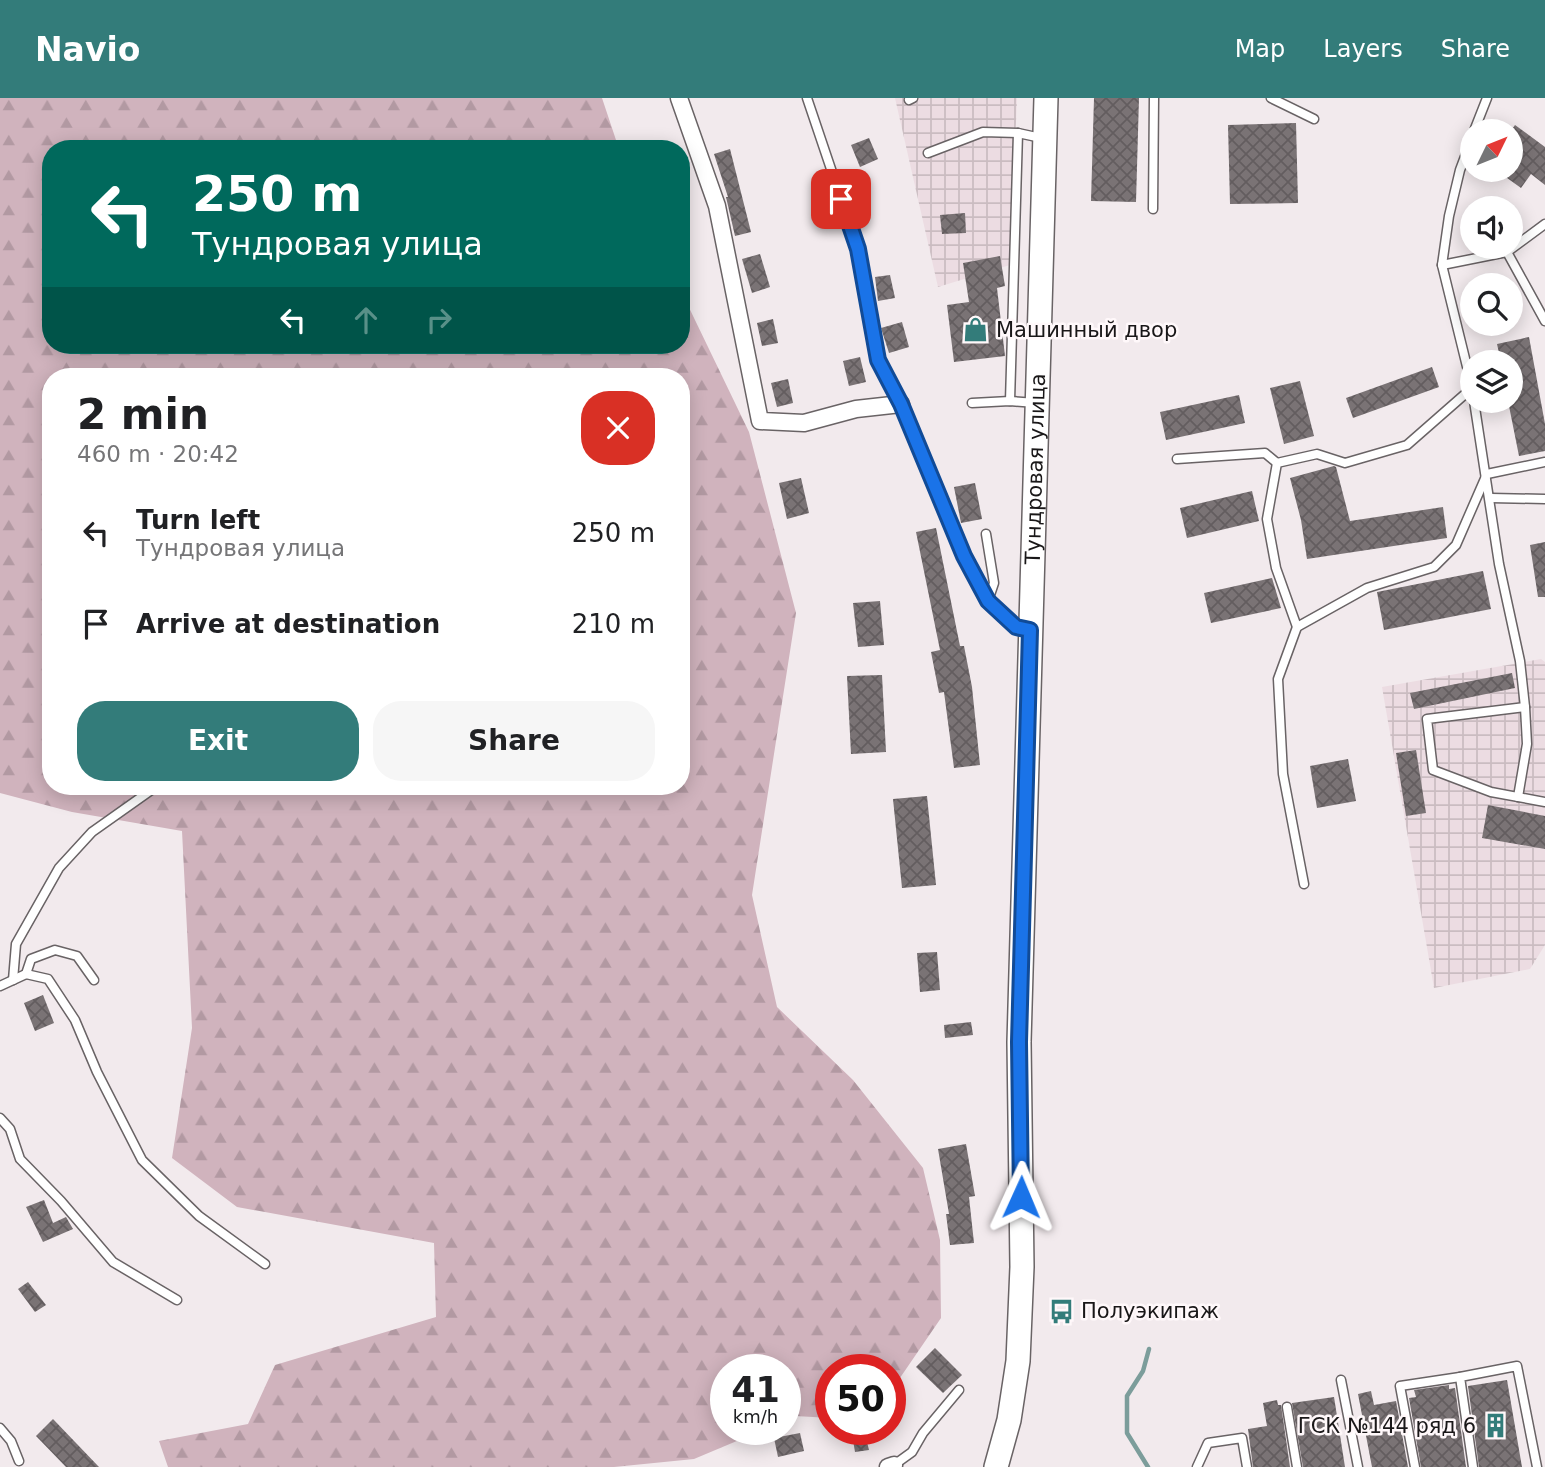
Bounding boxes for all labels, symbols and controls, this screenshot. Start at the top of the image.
text: Navio [35,30,140,69]
text: Map [1235,35,1285,63]
text: Layers [1323,35,1403,63]
text: Share [1441,35,1510,63]
north arrow [1460,119,1522,182]
map controls [1460,119,1523,413]
text: 250 m [192,166,362,223]
icon: left [77,168,168,259]
pin [811,169,871,229]
icon: arrive [822,180,860,218]
button: sound [1460,196,1523,259]
text: Тундровая улица [192,225,483,263]
button: search [1460,273,1523,336]
icon: left [274,301,312,339]
icon: ahead [347,301,385,339]
icon: right [420,301,458,339]
shop icon: Машинный двор [962,316,990,344]
place label: Машинный двор [996,318,1177,342]
button: layers [1460,350,1523,413]
street label: Тундровая улица [1021,373,1050,566]
text: 2 min [77,390,209,439]
button: close [581,391,655,465]
text: 460 m · 20:42 [77,441,239,467]
text: Turn left [136,505,260,535]
icon: left [77,514,115,552]
text: 250 m [572,518,655,548]
text: Тундровая улица [136,535,345,561]
icon: arrive [77,605,115,643]
text: Arrive at destination [136,609,440,639]
text: 210 m [572,609,655,639]
button: Exit [77,701,359,781]
button: Share [373,701,655,781]
position arrow [984,1160,1058,1234]
bus stop icon: Полуэкипаж [1047,1297,1075,1325]
place label: Полуэкипаж [1081,1299,1219,1323]
speed limit sign: 50 [815,1354,906,1445]
text: 41 [731,1370,780,1410]
text: km/h [733,1406,778,1427]
building icon: ГСК №144 ряд 6 [1482,1412,1510,1440]
place label: ГСК №144 ряд 6 [1298,1414,1476,1438]

